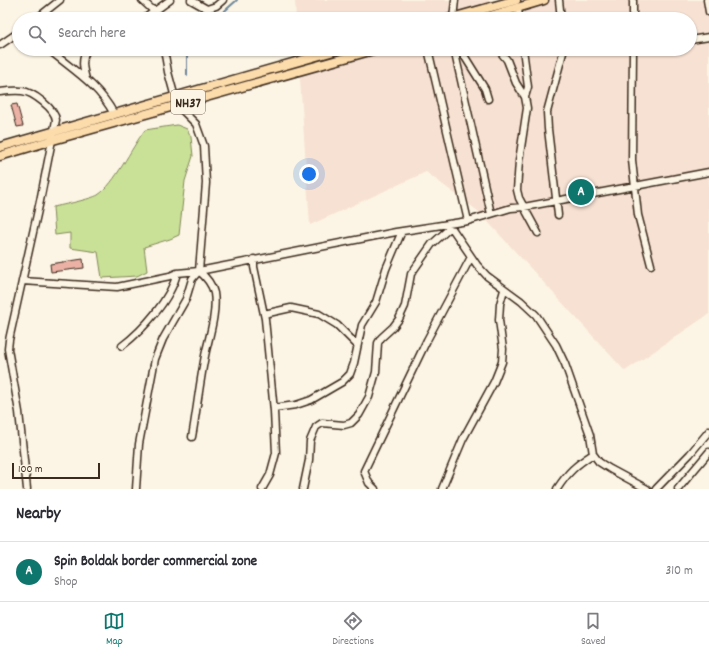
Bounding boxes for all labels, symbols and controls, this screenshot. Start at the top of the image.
search box [12,12,697,56]
icon: search [26,23,48,45]
text: Search here [58,23,126,45]
road number: NH37 [171,90,205,114]
your location [299,164,319,184]
pin: A [568,177,594,207]
scale bar [12,461,100,480]
text: 100 m [18,462,42,478]
text: Nearby [16,503,60,527]
text: Spin Boldak border commercial zone [54,551,257,573]
text: A [25,562,33,581]
text: 310 m [665,562,693,581]
text: Shop [54,573,77,592]
tab: Map [103,610,125,650]
tab: Directions [332,610,374,650]
tab: Saved [581,610,606,650]

